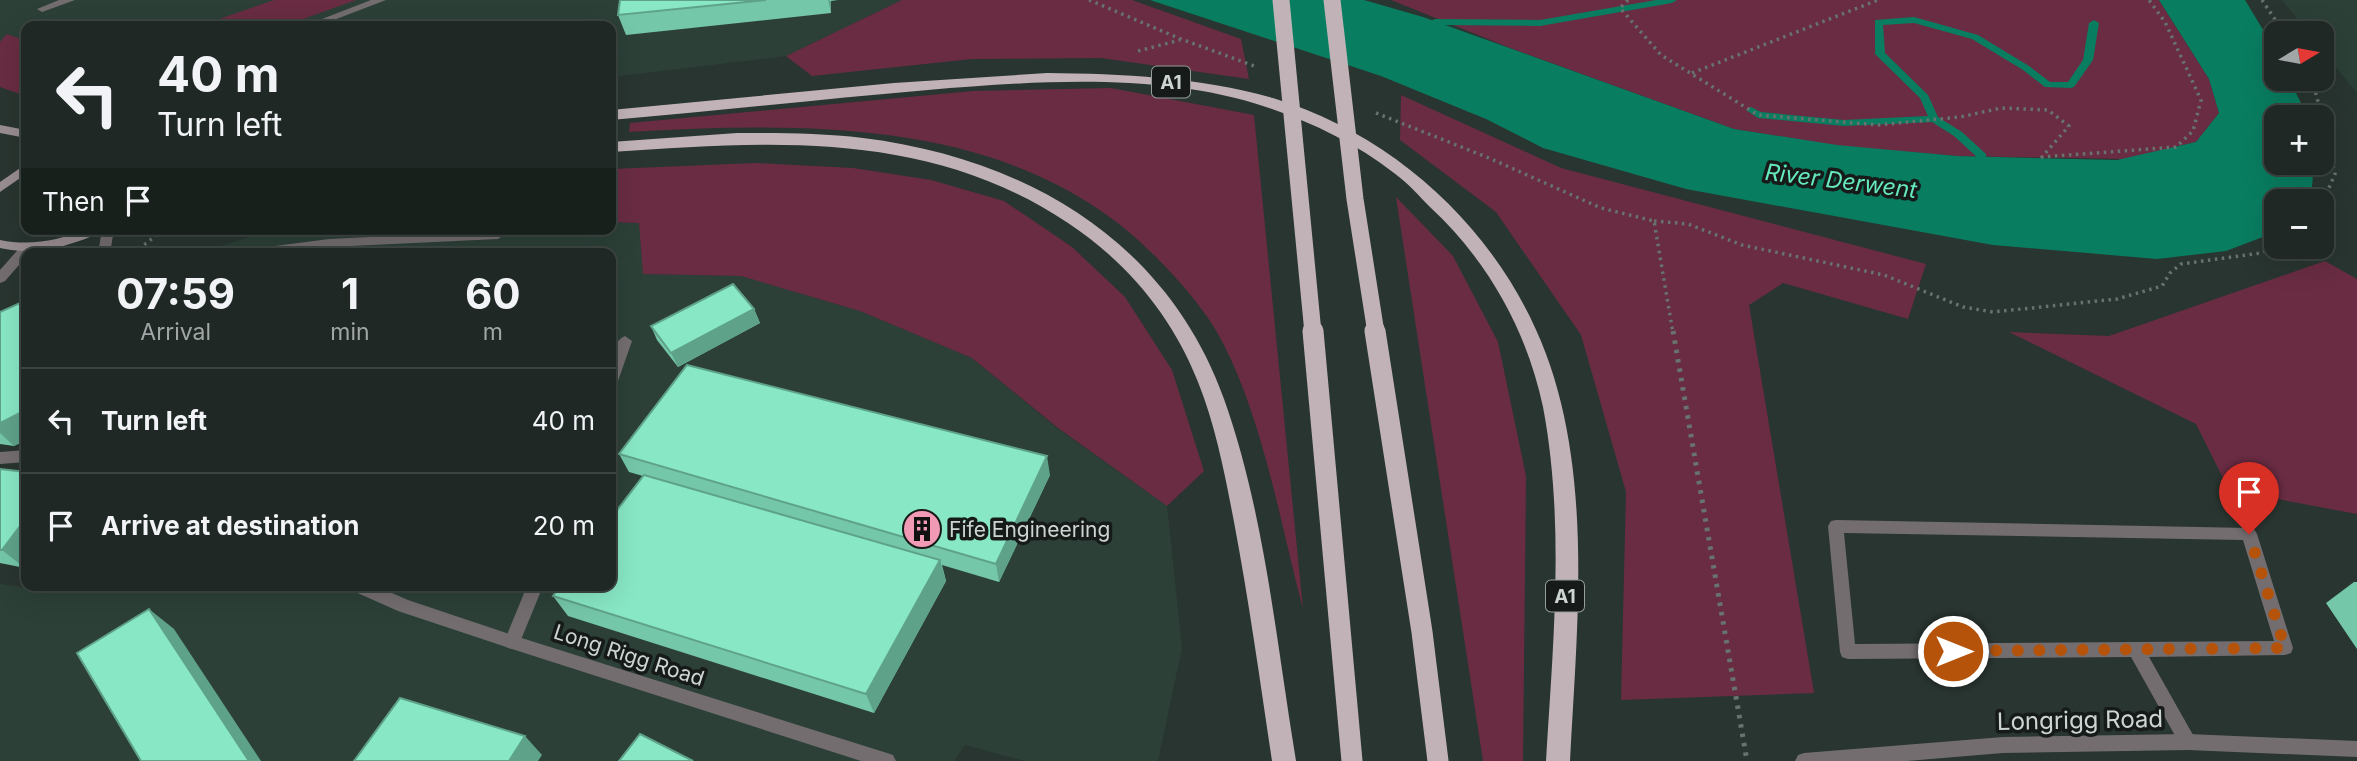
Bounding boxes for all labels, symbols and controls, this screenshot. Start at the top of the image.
north arrow [2264,21,2334,91]
map controls [2264,21,2334,259]
text: 40 m [157,45,280,104]
icon: left [42,49,133,140]
road number: A1 [1152,66,1190,97]
text: Turn left [157,105,282,144]
button: + [2264,105,2334,175]
water label: River Derwent [1763,158,1919,204]
icon: arrive [119,182,157,220]
text: Then [42,186,105,217]
button: − [2264,189,2334,259]
text: 07:59 [116,268,235,319]
text: 1 [341,268,359,319]
text: 60 [465,268,521,319]
text: Arrival [140,318,211,346]
text: min [330,318,370,346]
text: m [483,318,503,346]
icon: left [42,402,80,440]
text: Turn left [101,405,207,436]
text: 40 m [532,405,595,436]
pin [2219,462,2279,534]
icon: arrive [2230,473,2268,511]
icon: arrive [42,507,80,545]
building icon: Fife Engineering [901,508,943,550]
text: Arrive at destination [101,510,360,541]
text: 20 m [533,510,595,541]
place label: Fife Engineering [949,517,1110,542]
road number: A1 [1546,580,1584,611]
position arrow [1916,614,1990,688]
street label: Long Rigg Road [551,619,707,691]
street label: Longrigg Road [1997,704,2163,736]

